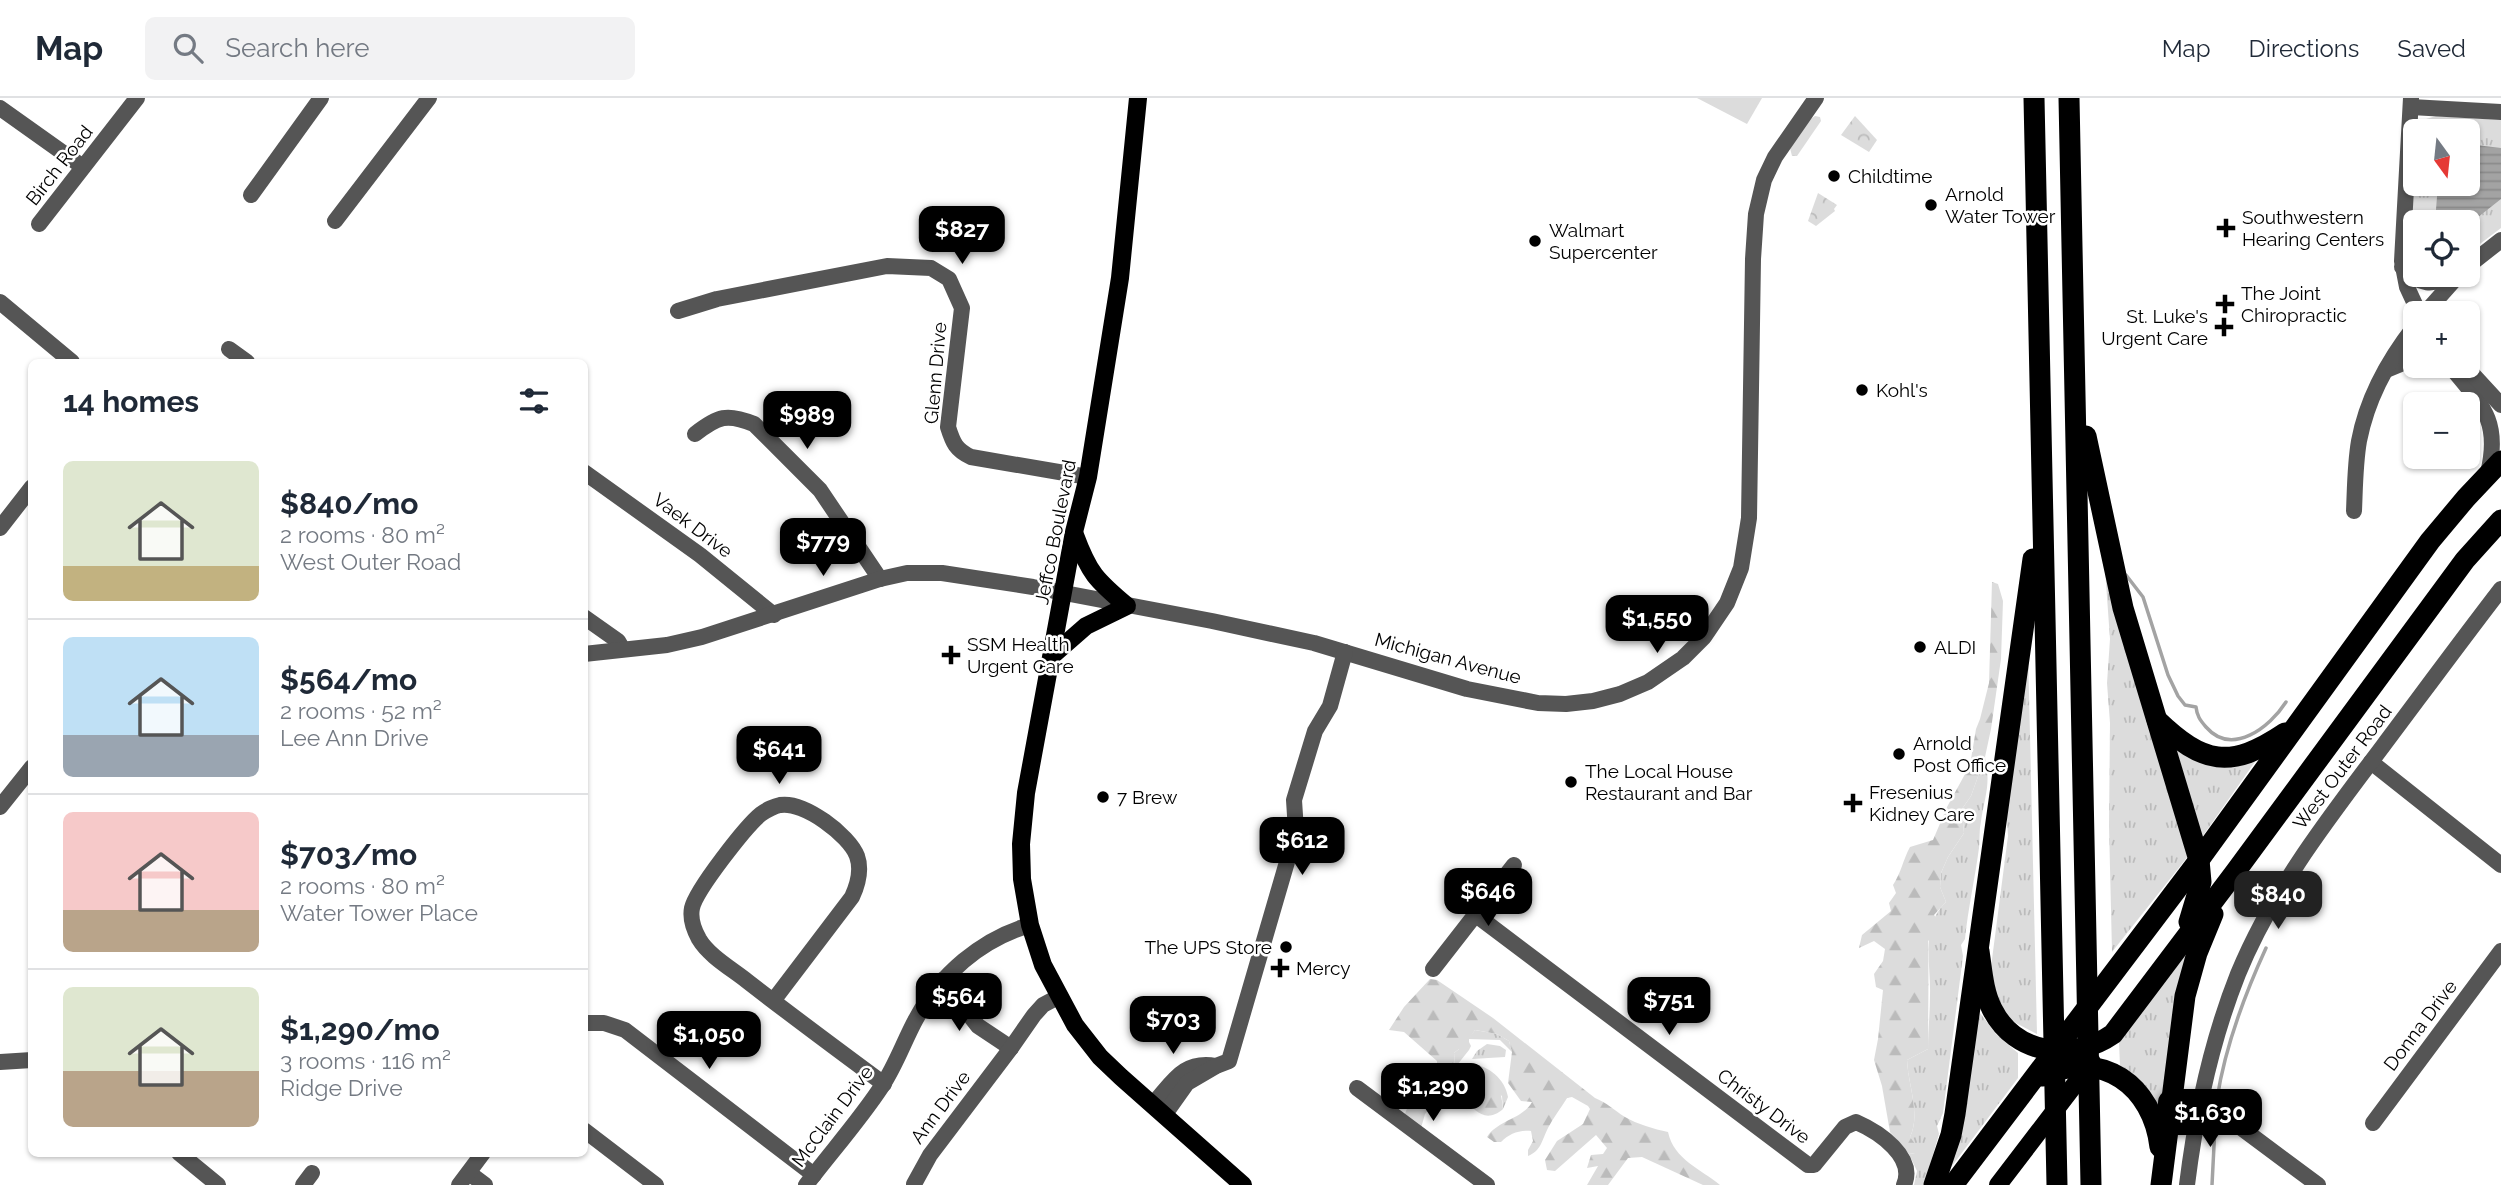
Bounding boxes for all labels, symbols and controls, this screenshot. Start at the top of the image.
search box [145,17,635,80]
text: Map [35,29,103,68]
icon: search [169,29,207,67]
text: Search here [225,33,370,63]
text: Map [2162,34,2211,63]
text: Directions [2249,34,2359,63]
text: Saved [2397,34,2466,63]
north arrow [2403,119,2480,196]
map controls [2403,119,2480,469]
street label: Birch Road [21,121,97,209]
place label: Childtime [1848,165,1932,187]
marker: Childtime [1826,168,1842,184]
place label: Arnold Water Tower [1945,183,2056,227]
marker: Arnold Water Tower [1923,197,1939,213]
pin: $827 [921,206,1003,266]
place label: Southwestern Hearing Centers [2242,206,2384,250]
button: locate [2403,210,2480,287]
text: $827 [935,215,989,242]
marker: Southwestern Hearing Centers [2216,218,2236,238]
place label: Walmart Supercenter [1549,219,1658,263]
marker: Walmart Supercenter [1527,233,1543,249]
place label: The Joint Chiropractic [2241,282,2347,326]
marker: The Joint Chiropractic [2215,294,2235,314]
button: + [2403,301,2480,378]
place label: St. Luke's Urgent Care [2101,305,2208,349]
marker: St. Luke's Urgent Care [2214,317,2234,337]
street label: Glenn Drive [920,321,950,425]
place label: Kohl's [1876,379,1928,401]
icon: filters [515,382,553,420]
marker: Kohl's [1854,382,1870,398]
text: 14 homes [63,384,199,419]
pin: $989 [766,392,848,451]
button: − [2403,392,2480,469]
text: $989 [779,400,835,427]
street label: Jeffco Boulevard [1030,458,1080,606]
text: $840/mo [280,486,418,521]
street label: Vaek Drive [649,488,737,562]
icon: home [119,489,203,573]
pin: $779 [782,518,864,578]
text: 2 rooms · 80 m² [280,521,445,548]
text: $779 [796,527,850,554]
text: West Outer Road [280,548,461,575]
pin: $1,550 [1600,596,1714,655]
text: $1,550 [1622,604,1692,631]
street label: Michigan Avenue [1372,628,1524,688]
place label: SSM Health Urgent Care [967,633,1074,677]
place label: ALDI [1934,636,1976,658]
marker: ALDI [1912,639,1928,655]
marker: SSM Health Urgent Care [941,645,961,665]
text: $564/mo [280,662,417,697]
icon: home [119,665,203,749]
text: 2 rooms · 52 m² [280,697,442,724]
street label: West Outer Road [2288,701,2396,833]
text: Lee Ann Drive [280,724,428,751]
pin: $641 [738,726,820,786]
place label: Arnold Post Office [1913,732,2006,776]
text: $641 [752,735,806,762]
marker: Arnold Post Office [1891,746,1907,762]
place label: The Local House Restaurant and Bar [1585,760,1753,804]
marker: The Local House Restaurant and Bar [1563,774,1579,790]
place label: Fresenius Kidney Care [1869,781,1975,825]
place label: 7 Brew [1117,786,1178,808]
marker: 7 Brew [1095,789,1111,805]
marker: Fresenius Kidney Care [1843,793,1863,813]
pin: $612 [1261,818,1343,877]
text: $612 [1276,826,1328,853]
text: $703/mo [280,837,417,872]
icon: home [119,840,203,924]
pin: $646 [1447,868,1529,928]
text: 2 rooms · 80 m² [280,872,445,899]
pin: $840 [2237,872,2319,931]
text: $646 [1460,877,1516,904]
text: $840 [2250,880,2306,907]
text: Water Tower Place [280,899,478,926]
place label: The UPS Store [1144,936,1272,958]
marker: The UPS Store [1278,939,1294,955]
place label: Mercy [1296,957,1351,979]
marker: Mercy [1270,958,1290,978]
pin: $564 [918,974,1000,1033]
street label: Donna Drive [2379,975,2461,1075]
pin: $751 [1628,978,1710,1037]
text: $564 [932,982,986,1009]
text: $751 [1643,986,1695,1013]
pin: $703 [1132,996,1214,1056]
text: $703 [1146,1005,1200,1032]
text: $1,290/mo [280,1012,440,1047]
pin: $1,050 [652,1012,766,1071]
icon: home [119,1015,203,1099]
text: $1,050 [673,1020,745,1047]
text: 3 rooms · 116 m² [280,1047,451,1074]
street label: McClain Drive [787,1061,877,1171]
pin: $1,290 [1376,1063,1490,1123]
street label: Christy Drive [1713,1064,1815,1148]
street label: Ann Drive [906,1066,974,1148]
text: $1,290 [1397,1072,1469,1099]
text: Ridge Drive [280,1074,403,1101]
pin: $1,630 [2153,1090,2267,1149]
text: $1,630 [2174,1098,2246,1125]

